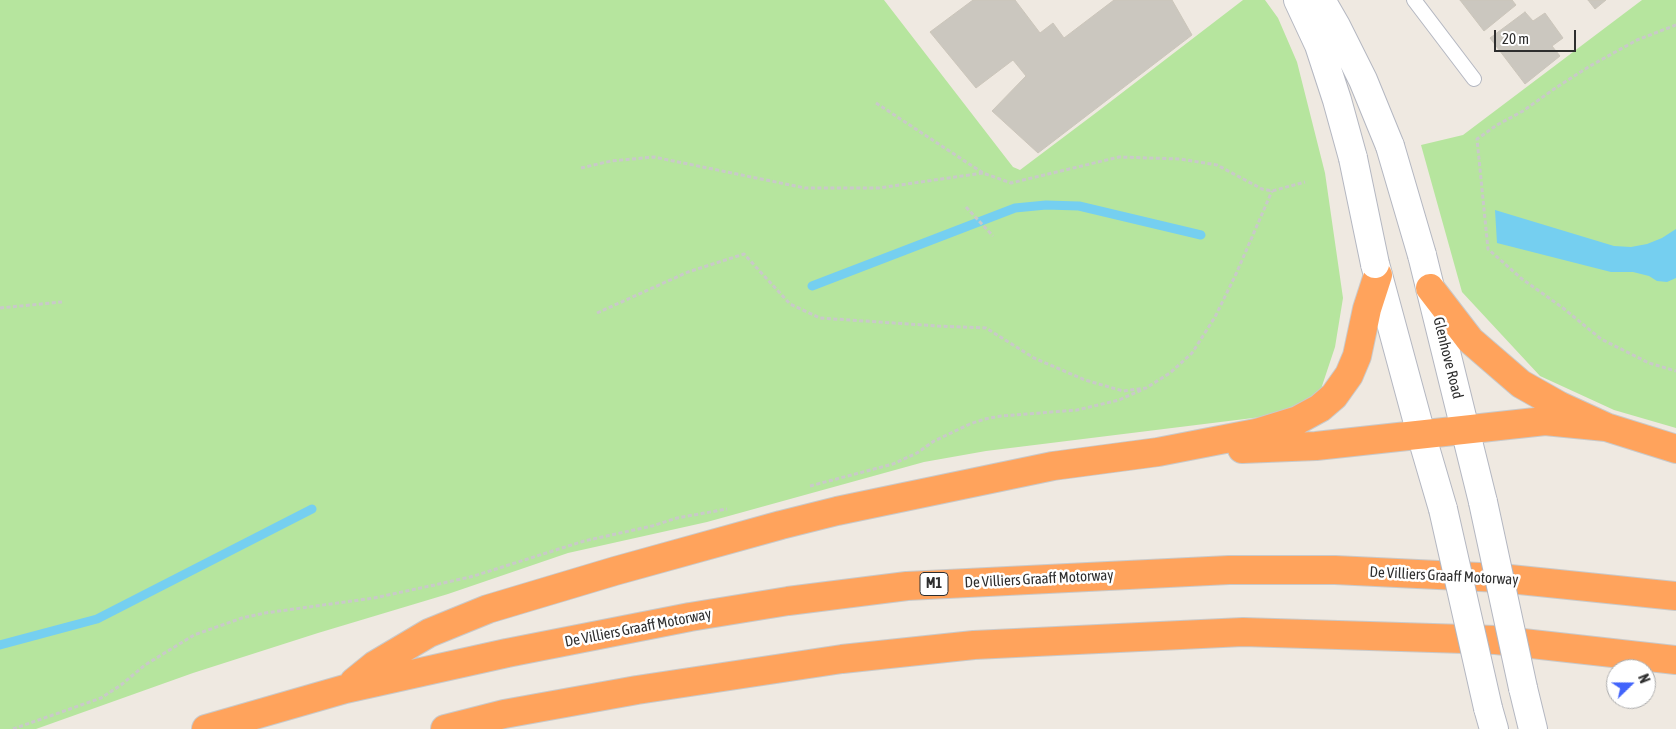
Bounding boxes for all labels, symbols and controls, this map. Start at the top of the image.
scale bar [1496,20,1578,52]
text: 20 m [1502,30,1529,47]
street label: Glenhove Road [1429,315,1467,401]
street label: De Villiers Graaff Motorway [1369,563,1519,589]
street label: De Villiers Graaff Motorway [964,566,1114,592]
road number: M1 [920,572,948,596]
street label: De Villiers Graaff Motorway [563,605,713,651]
north arrow [1606,659,1656,709]
text: N [1635,672,1653,686]

